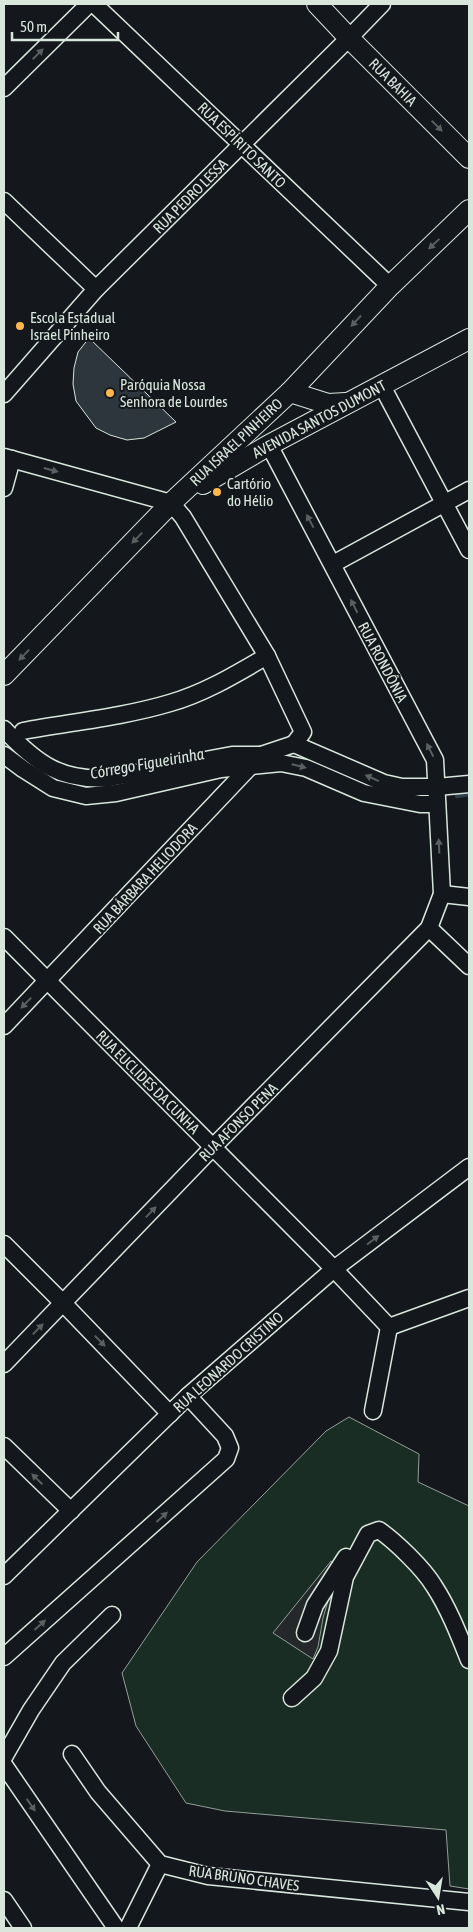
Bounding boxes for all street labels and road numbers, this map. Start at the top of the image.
street label: RUA BAHIA [366,55,421,110]
street label: RUA ESPÍRITO SANTO [195,99,290,191]
street label: RUA PEDRO LESSA [149,155,231,237]
street label: AVENIDA SANTOS DUMONT [249,376,389,461]
street label: RUA ISRAEL PINHEIRO [186,395,286,489]
street label: RUA RONDÔNIA [355,619,411,705]
street label: RUA BÁRBARA HELIODORA [89,819,201,937]
street label: RUA EUCLIDES DA CUNHA [93,1027,204,1138]
street label: RUA AFONSO PENA [195,1079,281,1165]
street label: RUA LEONARDO CRISTINO [170,1308,287,1416]
street label: RUA BRUNO CHAVES [188,1862,300,1894]

